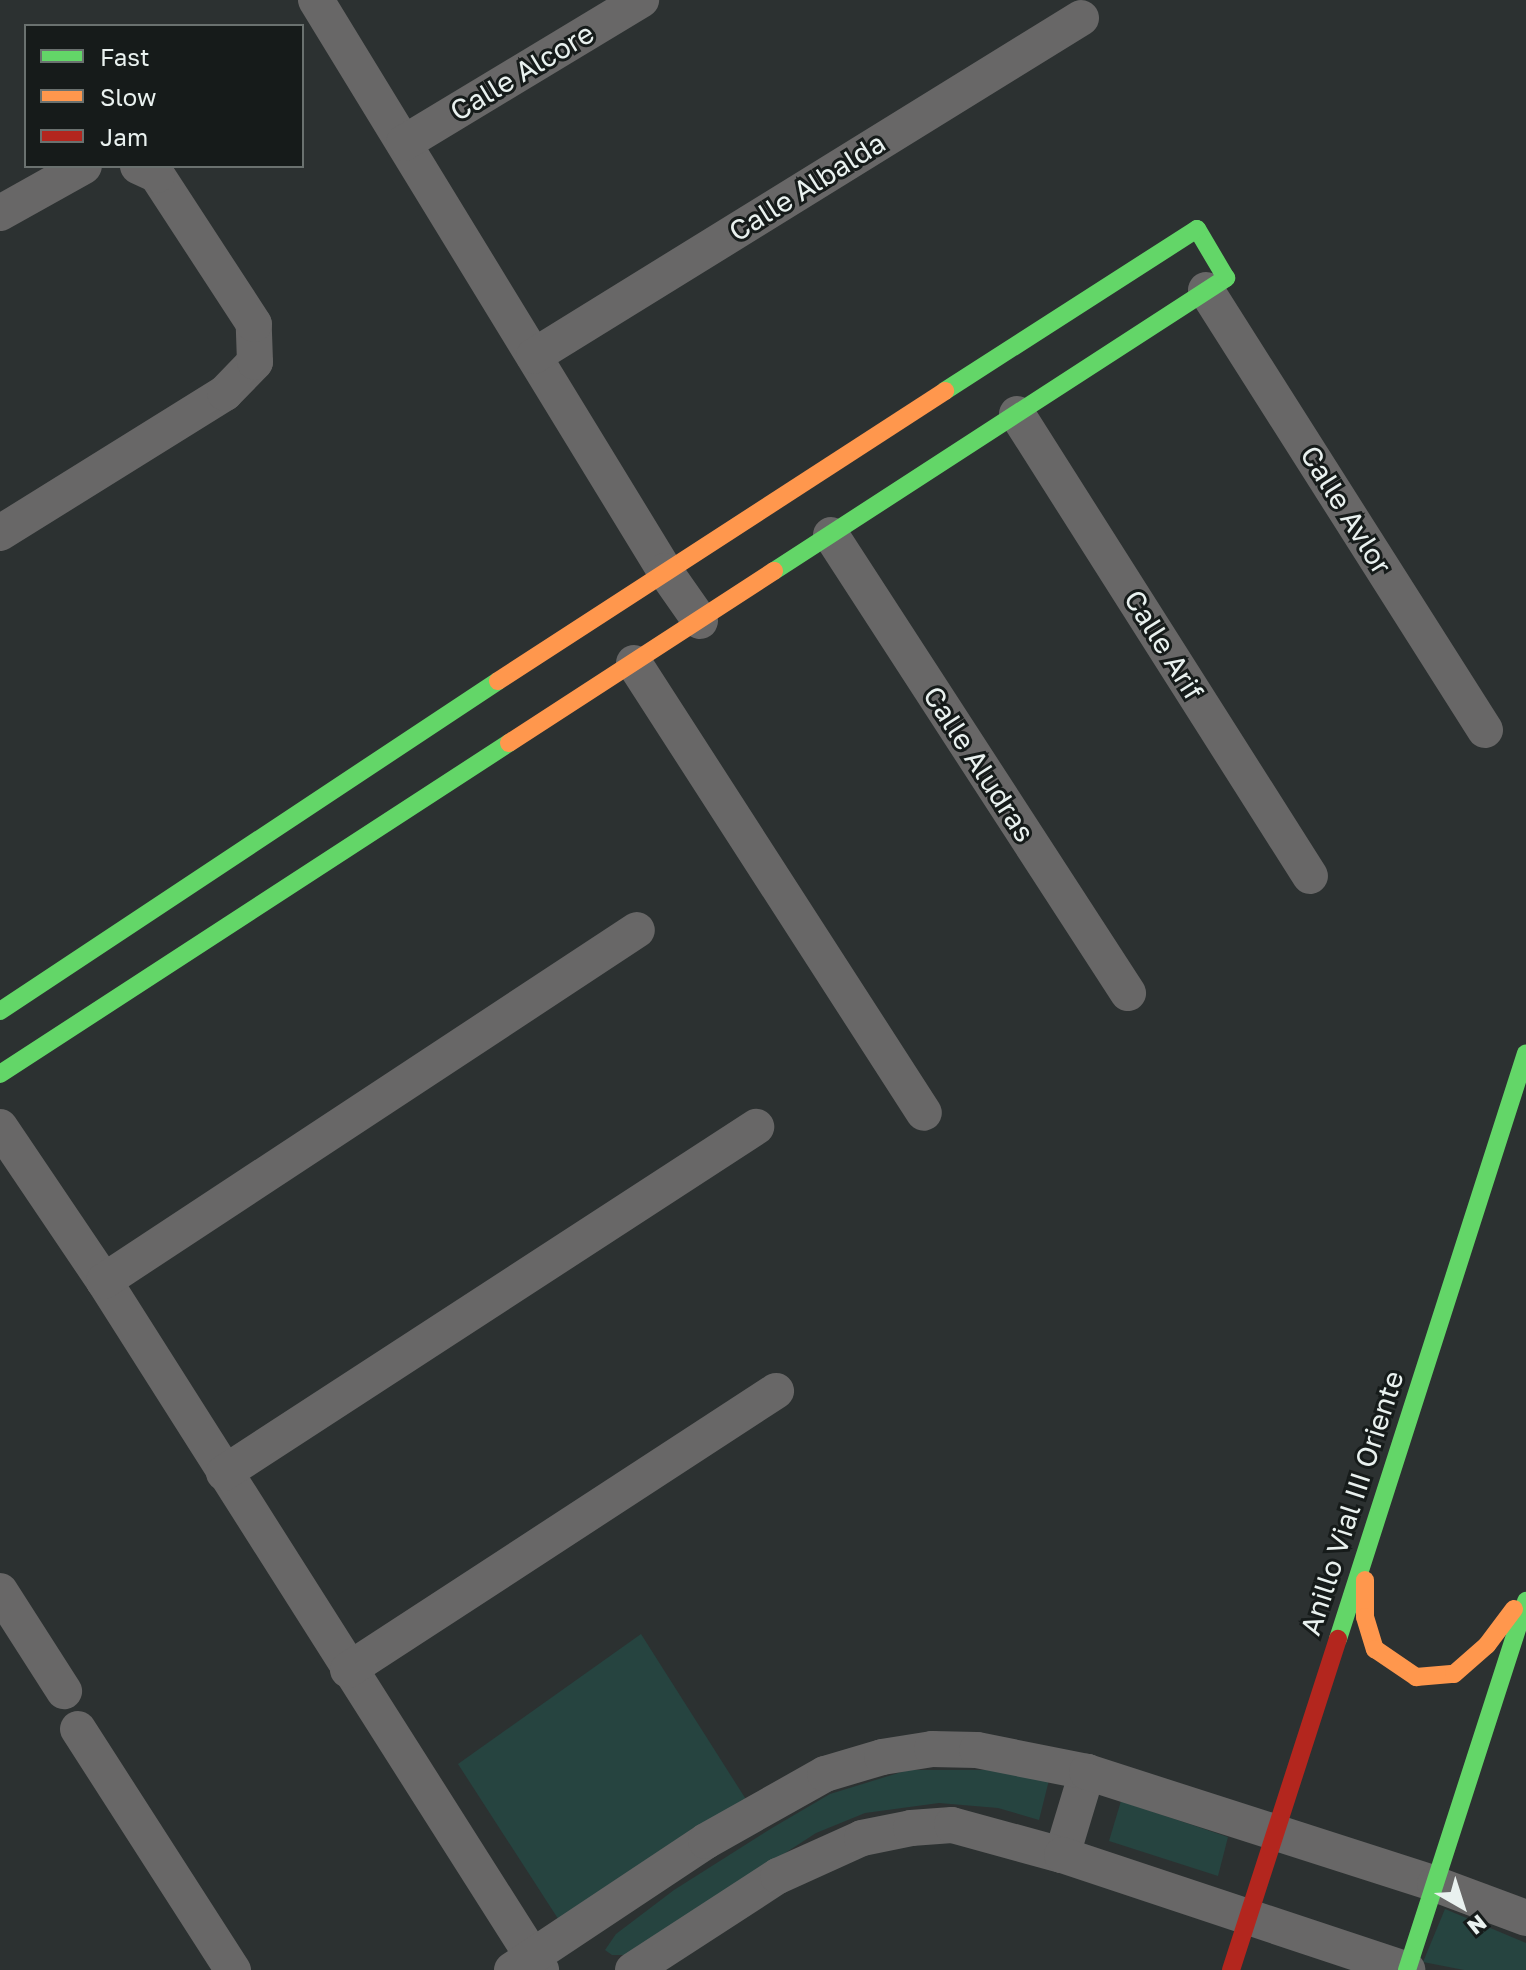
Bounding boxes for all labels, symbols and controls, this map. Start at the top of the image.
street label: Calle Alcore [444,16,600,128]
legend [24,24,304,168]
text: Fast [100,42,150,71]
text: Slow [100,82,156,111]
text: Jam [100,122,148,151]
street label: Calle Albalda [723,126,891,248]
street label: Calle Avlor [1293,440,1399,580]
street label: Calle Arif [1117,584,1211,706]
street label: Calle Aludras [916,680,1042,848]
street label: Anillo Vial III Oriente [1293,1367,1411,1639]
north arrow [1422,1866,1502,1946]
text: N [1462,1909,1492,1941]

